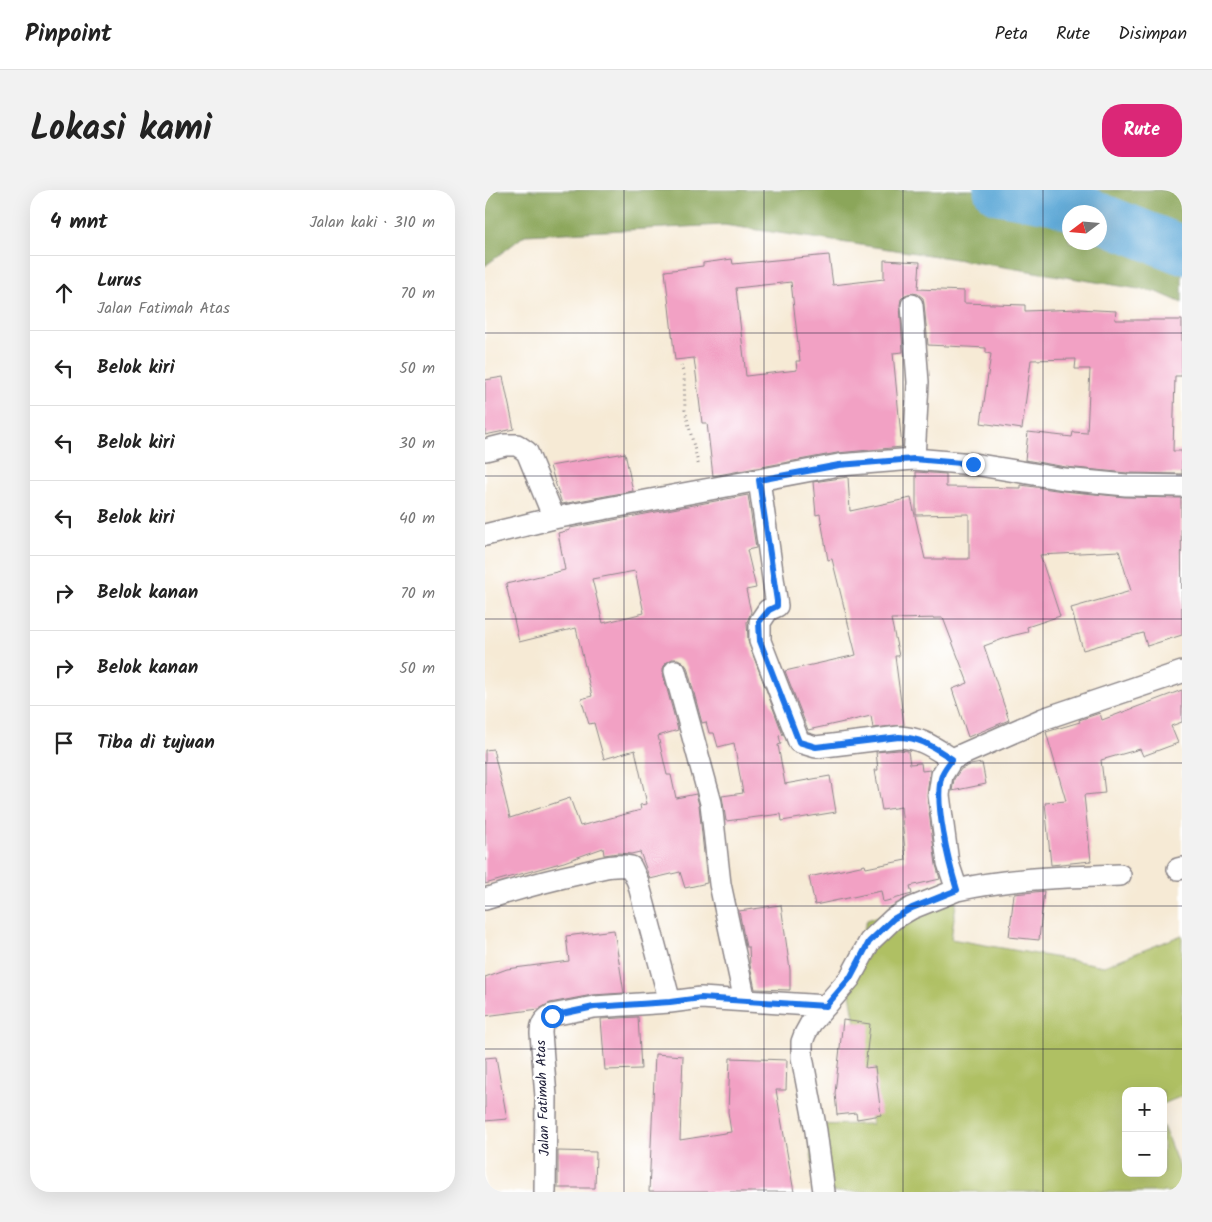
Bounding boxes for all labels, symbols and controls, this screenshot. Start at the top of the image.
text: Pinpoint [25,15,112,54]
text: Peta [995,20,1028,49]
text: Rute [1056,20,1090,49]
text: Disimpan [1118,20,1187,49]
text: Lokasi kami [30,102,212,158]
button: Rute [1102,104,1182,157]
north arrow [1062,205,1107,250]
text: 4 mnt [50,206,108,239]
text: Jalan kaki · 310 m [309,210,435,235]
text: Lurus [97,266,142,296]
icon: ahead [50,279,78,307]
text: 70 m [400,281,435,306]
text: Jalan Fatimah Atas [97,296,230,321]
text: Belok kiri [97,353,175,383]
icon: left [50,354,78,382]
text: 50 m [399,356,435,381]
text: Belok kiri [97,428,175,458]
icon: left [50,429,78,457]
text: 30 m [399,431,435,456]
route end [962,453,985,476]
text: Belok kiri [97,503,175,533]
icon: left [50,504,78,532]
text: 40 m [399,506,435,531]
text: Belok kanan [97,578,198,608]
icon: right [50,579,78,607]
text: 70 m [400,581,435,606]
text: Belok kanan [97,653,198,683]
icon: right [50,654,78,682]
text: 50 m [399,656,435,681]
text: Tiba di tujuan [97,728,215,758]
icon: arrive [50,729,78,757]
route start [541,1005,564,1028]
street label: Jalan Fatimah Atas [530,1040,556,1156]
map controls [1122,1087,1167,1177]
button: + [1122,1087,1167,1132]
button: − [1122,1132,1167,1177]

